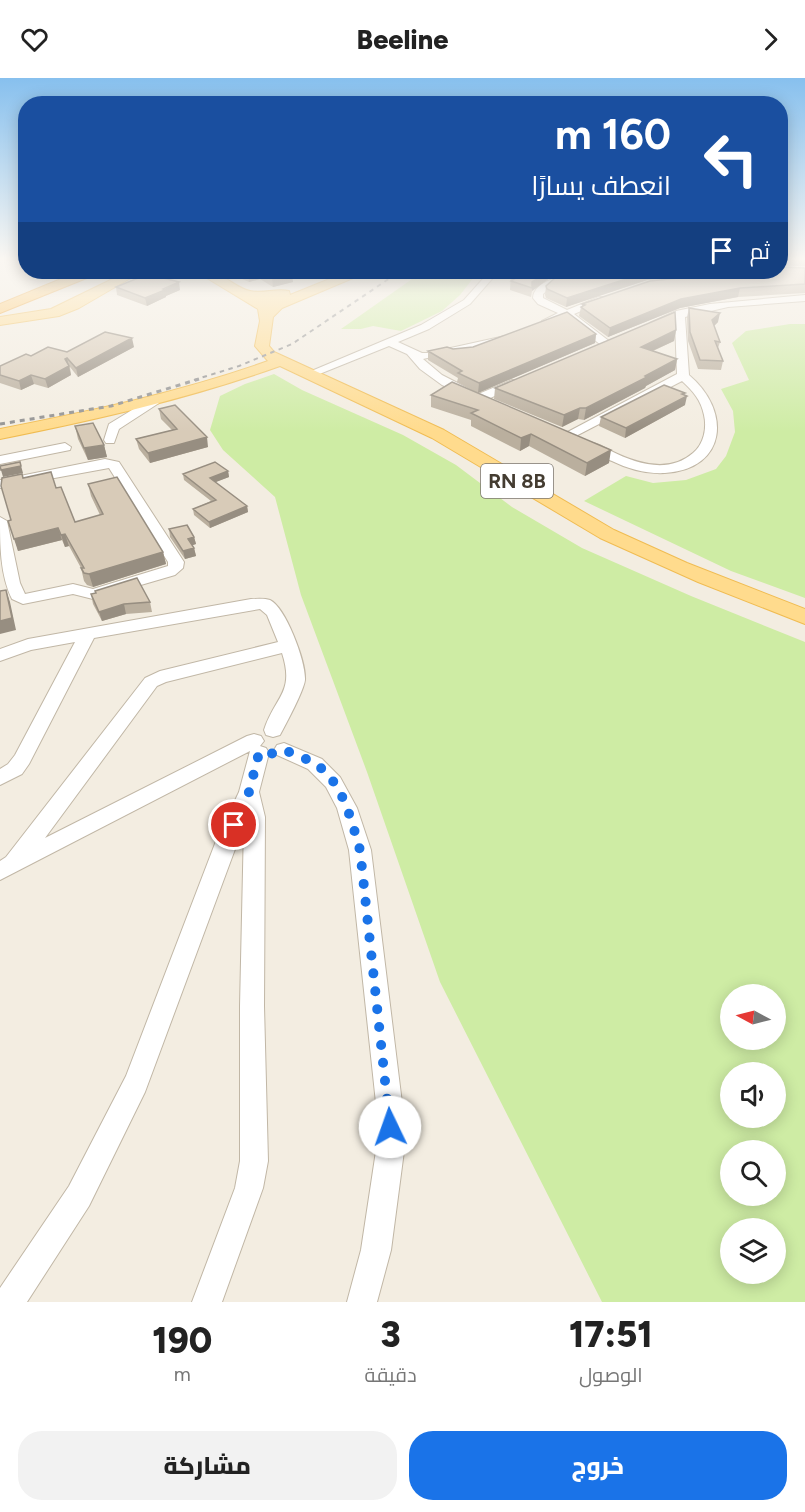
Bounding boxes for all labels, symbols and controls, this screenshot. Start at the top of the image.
icon: heart [18,23,51,56]
text: Beeline [357,23,448,56]
icon: forward [754,23,787,56]
text: 160 m [555,109,671,160]
icon: left [692,120,770,198]
text: انعطف يسارًا [531,169,671,202]
icon: arrive [705,234,738,267]
text: ثم [750,238,770,265]
road number: RN 8B [481,464,553,498]
pin [208,799,259,850]
icon: arrive [217,808,250,841]
north arrow [720,984,786,1050]
map controls [720,984,786,1284]
button: sound [720,1062,786,1128]
position arrow [358,1095,422,1159]
button: search [720,1140,786,1206]
button: layers [720,1218,786,1284]
text: 3 [381,1313,401,1356]
text: 17:51 [569,1313,653,1356]
text: 190 [152,1319,212,1362]
text: m [174,1362,191,1386]
text: دقيقة [365,1363,417,1387]
text: الوصول [579,1363,643,1387]
button: مشاركة [18,1431,397,1500]
button: خروج [409,1431,787,1500]

